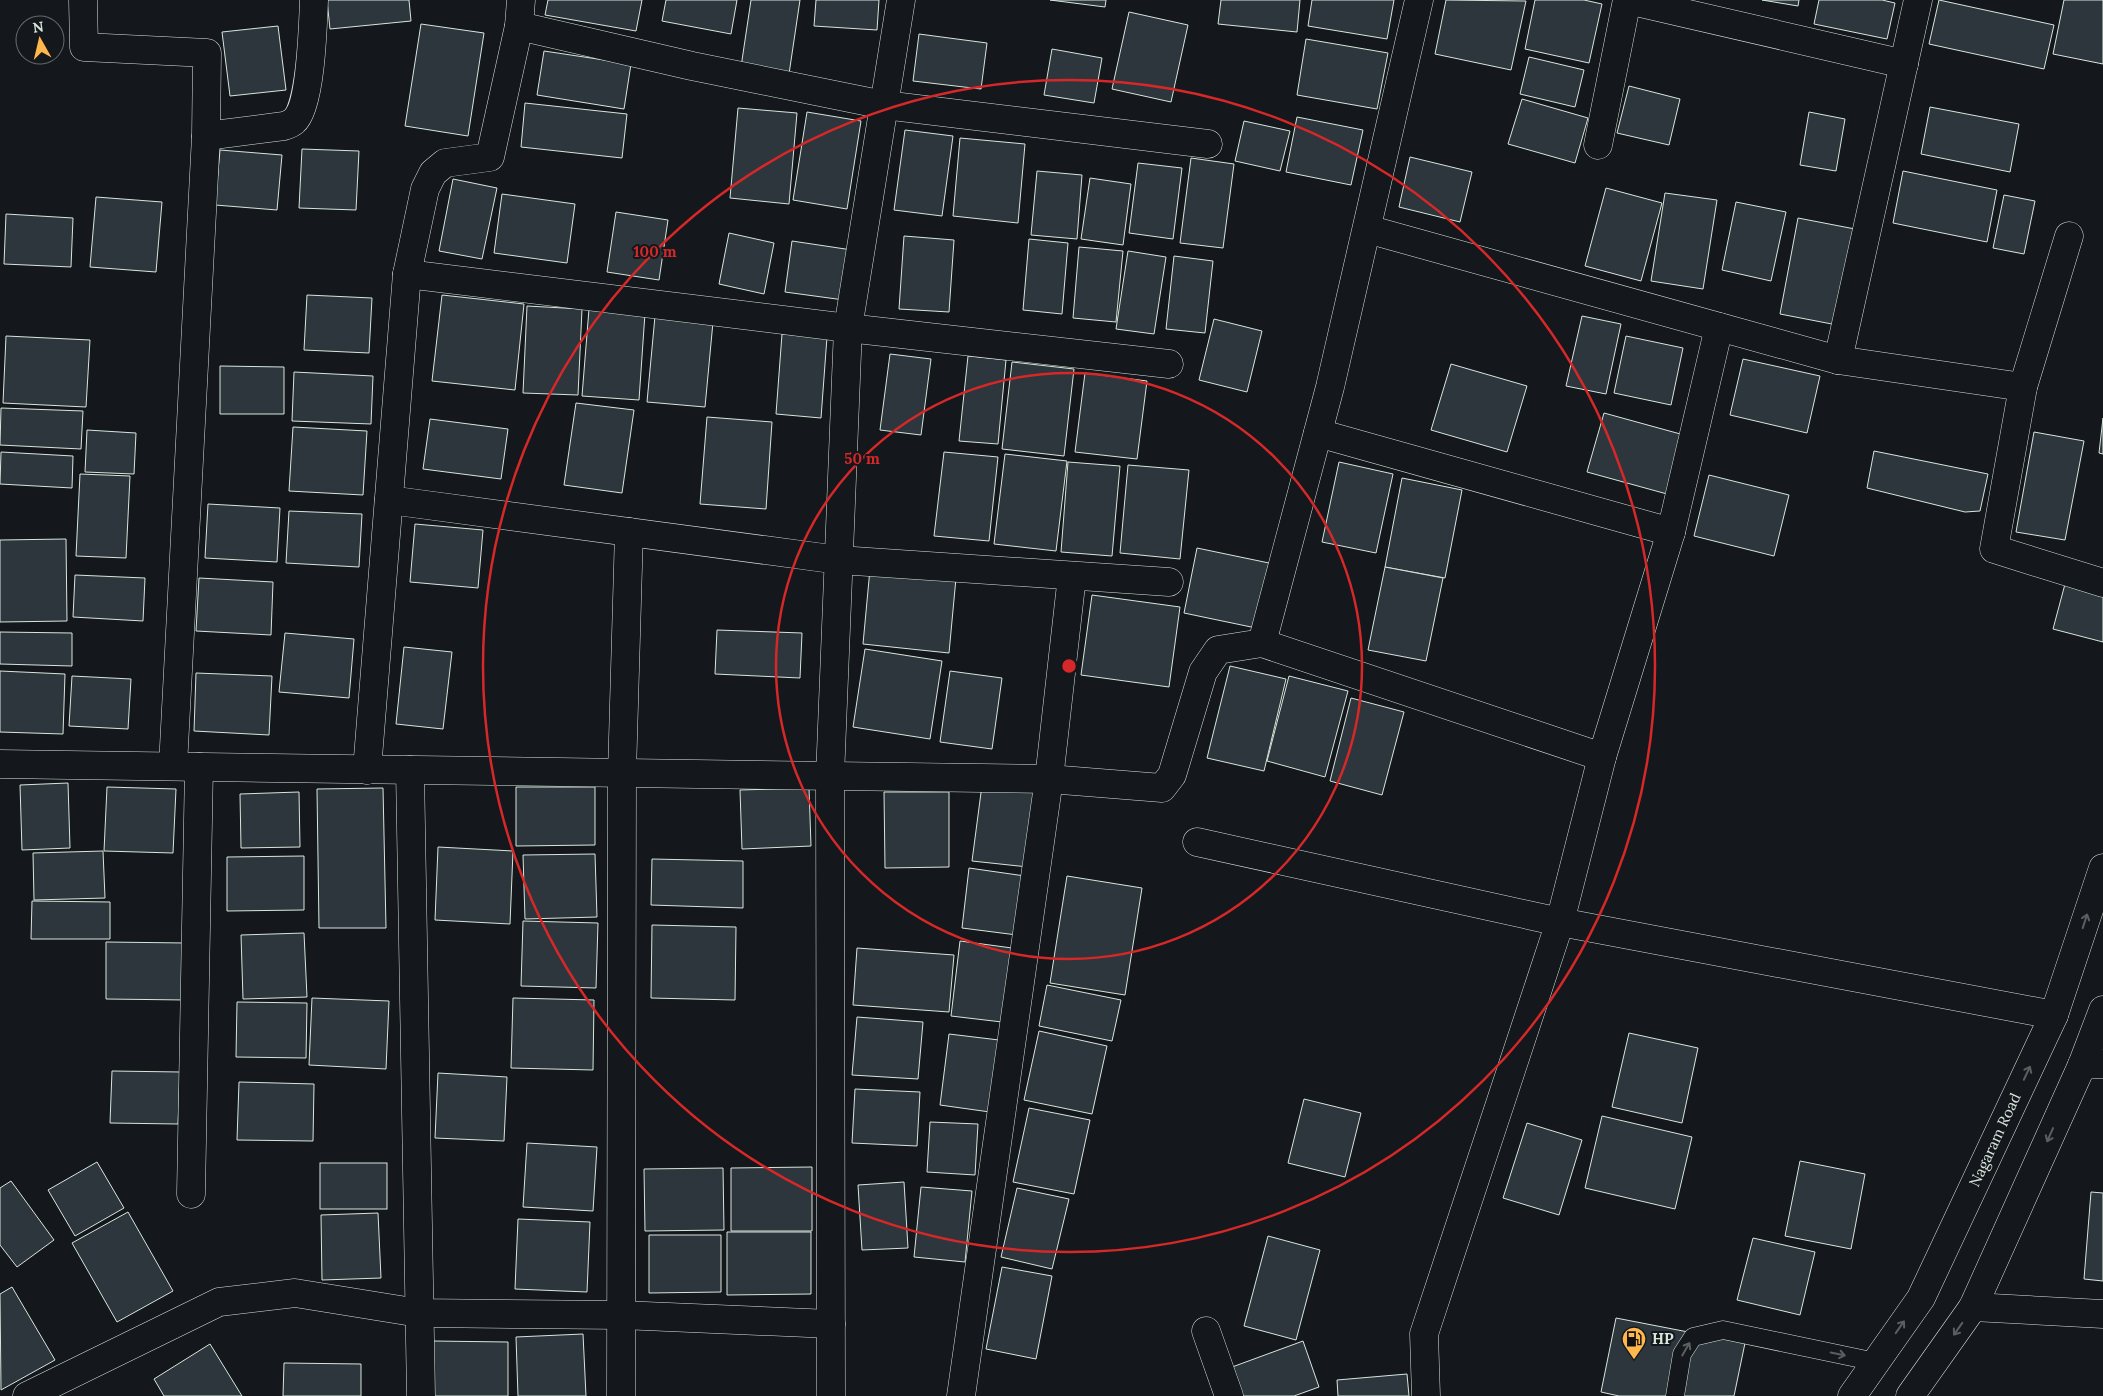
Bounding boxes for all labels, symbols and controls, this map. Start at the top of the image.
north arrow [15,15,65,65]
text: N [32,17,45,37]
text: 100 m [634,242,677,261]
text: 50 m [844,449,880,468]
centre of rings [1060,657,1078,675]
one-way arrow [2081,914,2091,930]
one-way arrow [2023,1066,2032,1081]
street label: Nagaram Road [1965,1090,2025,1190]
one-way arrow [2045,1127,2055,1142]
one-way arrow [1895,1320,1905,1334]
one-way arrow [1953,1322,1963,1336]
fuel station icon: HP [1621,1326,1647,1360]
place label: HP [1652,1329,1674,1348]
one-way arrow [1681,1342,1691,1356]
one-way arrow [1830,1350,1846,1360]

